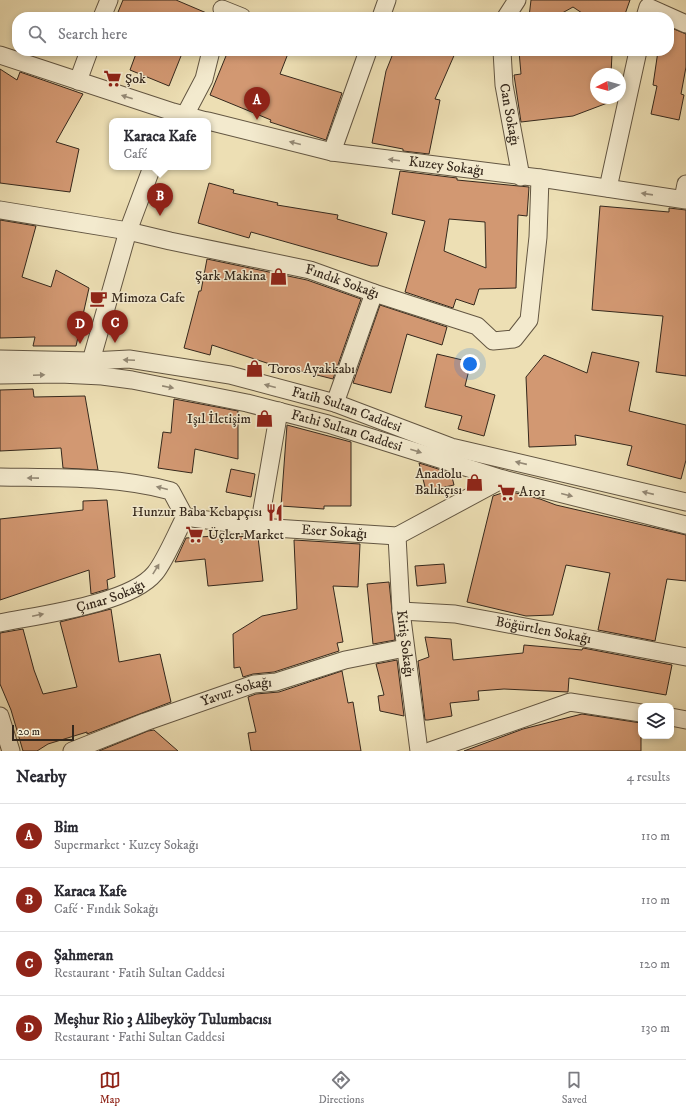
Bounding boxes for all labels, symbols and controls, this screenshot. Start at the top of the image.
search box [12,12,674,56]
icon: search [26,23,48,45]
text: Search here [58,25,127,44]
north arrow [590,68,626,104]
supermarket icon: Şok [102,69,122,89]
place label: Şok [125,70,146,88]
street label: Can Sokağı [495,82,524,147]
pin: A [244,87,270,120]
one-way arrow [121,94,133,100]
popup [109,118,211,170]
text: Karaca Kafe [124,127,196,146]
one-way arrow [288,140,300,146]
text: Café [124,146,147,162]
street label: Kuzey Sokağı [408,153,485,180]
one-way arrow [388,157,400,163]
pin: B [147,183,173,216]
one-way arrow [641,191,653,197]
street label: Fındık Sokağı [304,260,382,303]
shop icon: Şark Makina [269,266,289,286]
place label: Şark Makina [195,267,266,285]
cafe icon: Mimoza Cafe [88,288,108,308]
place label: Mimoza Cafe [111,289,185,307]
pin: C [102,310,128,343]
pin: D [67,311,93,344]
your location [460,354,480,374]
one-way arrow [122,356,135,363]
shop icon: Toros Ayakkabı [245,359,265,379]
place label: Toros Ayakkabı [268,360,355,378]
one-way arrow [33,371,45,378]
one-way arrow [264,383,276,389]
street label: Fatih Sultan Caddesi [290,383,404,437]
one-way arrow [162,385,174,391]
street label: Fathi Sultan Caddesi [289,406,405,456]
shop icon: Işıl İletişim [254,409,274,429]
place label: Işıl İletişim [187,410,251,428]
one-way arrow [410,449,422,455]
one-way arrow [515,460,528,466]
place label: Anadolu Balıkçısı [415,465,462,499]
shop icon: Anadolu Balıkçısı [465,472,485,492]
one-way arrow [27,474,39,481]
supermarket icon: A101 [496,482,516,502]
place label: A101 [519,483,546,501]
one-way arrow [156,485,168,491]
one-way arrow [642,489,654,495]
one-way arrow [561,493,573,499]
restaurant icon: Hunzur Baba Kebapçısı [265,502,285,522]
place label: Hunzur Baba Kebapçısı [132,503,262,521]
street label: Eser Sokağı [301,521,368,543]
supermarket icon: Üçler Market [185,525,205,545]
place label: Üçler Market [208,526,285,544]
one-way arrow [153,564,160,575]
street label: Çınar Sokağı [74,575,149,617]
street label: Kiriş Sokağı [392,609,418,679]
one-way arrow [32,612,44,618]
street label: Böğürtlen Sokağı [494,613,593,648]
street label: Yavuz Sokağı [198,673,273,711]
map controls [638,703,674,739]
button: layers [638,703,674,739]
scale bar [12,723,74,742]
text: 20 m [18,725,40,739]
text: Nearby [16,766,66,788]
text: 4 results [627,769,670,785]
text: Bim [54,818,79,837]
text: A [25,828,33,844]
text: 110 m [641,828,670,844]
text: Supermarket · Kuzey Sokağı [54,837,199,853]
text: Karaca Kafe [54,882,127,901]
text: B [25,892,33,908]
text: 110 m [641,892,670,908]
text: Café · Fındık Sokağı [54,901,158,917]
text: Şahmeran [54,946,113,965]
text: C [25,956,33,972]
text: 120 m [639,956,670,972]
text: Restaurant · Fatih Sultan Caddesi [54,965,225,981]
text: Meşhur Rio 3 Alibeyköy Tulumbacısı [54,1010,272,1029]
text: D [24,1020,34,1036]
text: 130 m [641,1020,670,1036]
text: Restaurant · Fathi Sultan Caddesi [54,1029,225,1045]
tab: Map [99,1069,121,1107]
tab: Directions [319,1069,364,1107]
tab: Saved [562,1069,587,1107]

